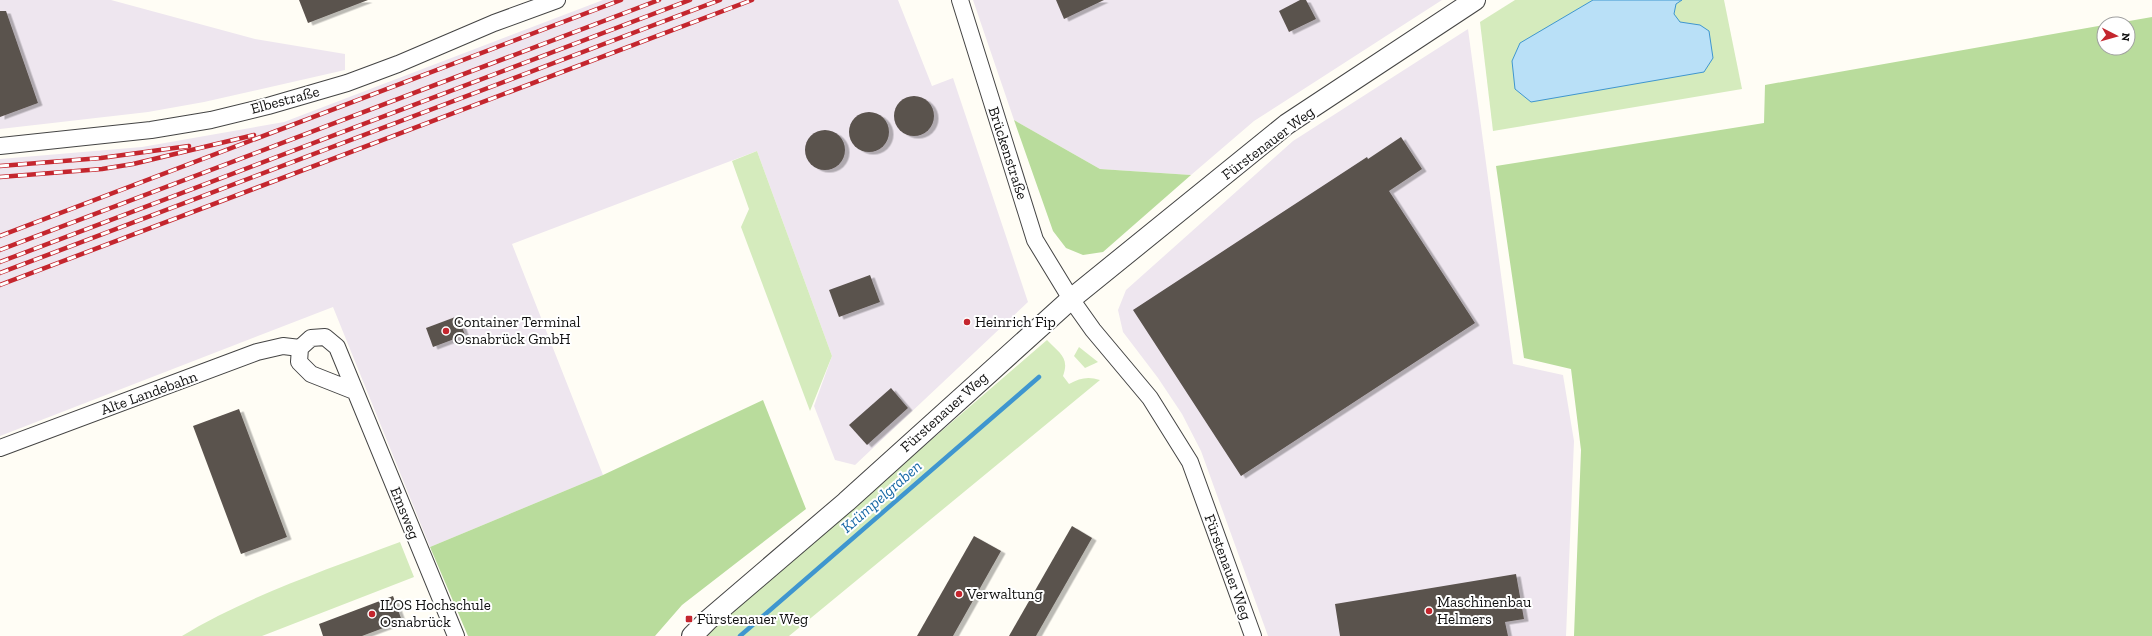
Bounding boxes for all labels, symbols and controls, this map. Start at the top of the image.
north arrow [2096,16,2136,56]
text: N [2118,32,2132,42]
street label: Elbestraße [249,82,321,118]
street label: Fürstenauer Weg [1218,102,1318,184]
street label: Brückenstraße [985,104,1031,202]
place label: Container Terminal Osnabrück GmbH [454,313,581,348]
place label: Heinrich Fip [975,313,1056,331]
marker: Heinrich Fip [962,317,972,327]
marker: Container Terminal Osnabrück GmbH [441,326,451,336]
street label: Alte Landebahn [98,367,200,419]
street label: Fürstenauer Weg [897,368,991,456]
water label: Krümpelgraben [837,456,925,537]
street label: Emsweg [386,484,424,542]
street label: Fürstenauer Weg [1201,512,1255,622]
place label: Verwaltung [966,585,1043,603]
marker: Verwaltung [954,589,964,599]
place label: Maschinenbau Helmers [1437,593,1532,628]
place label: ILOS Hochschule Osnabrück [380,596,491,631]
marker: Maschinenbau Helmers [1424,606,1434,616]
marker: ILOS Hochschule Osnabrück [367,609,377,619]
place label: Fürstenauer Weg [697,610,808,628]
marker: Fürstenauer Weg [684,614,694,624]

